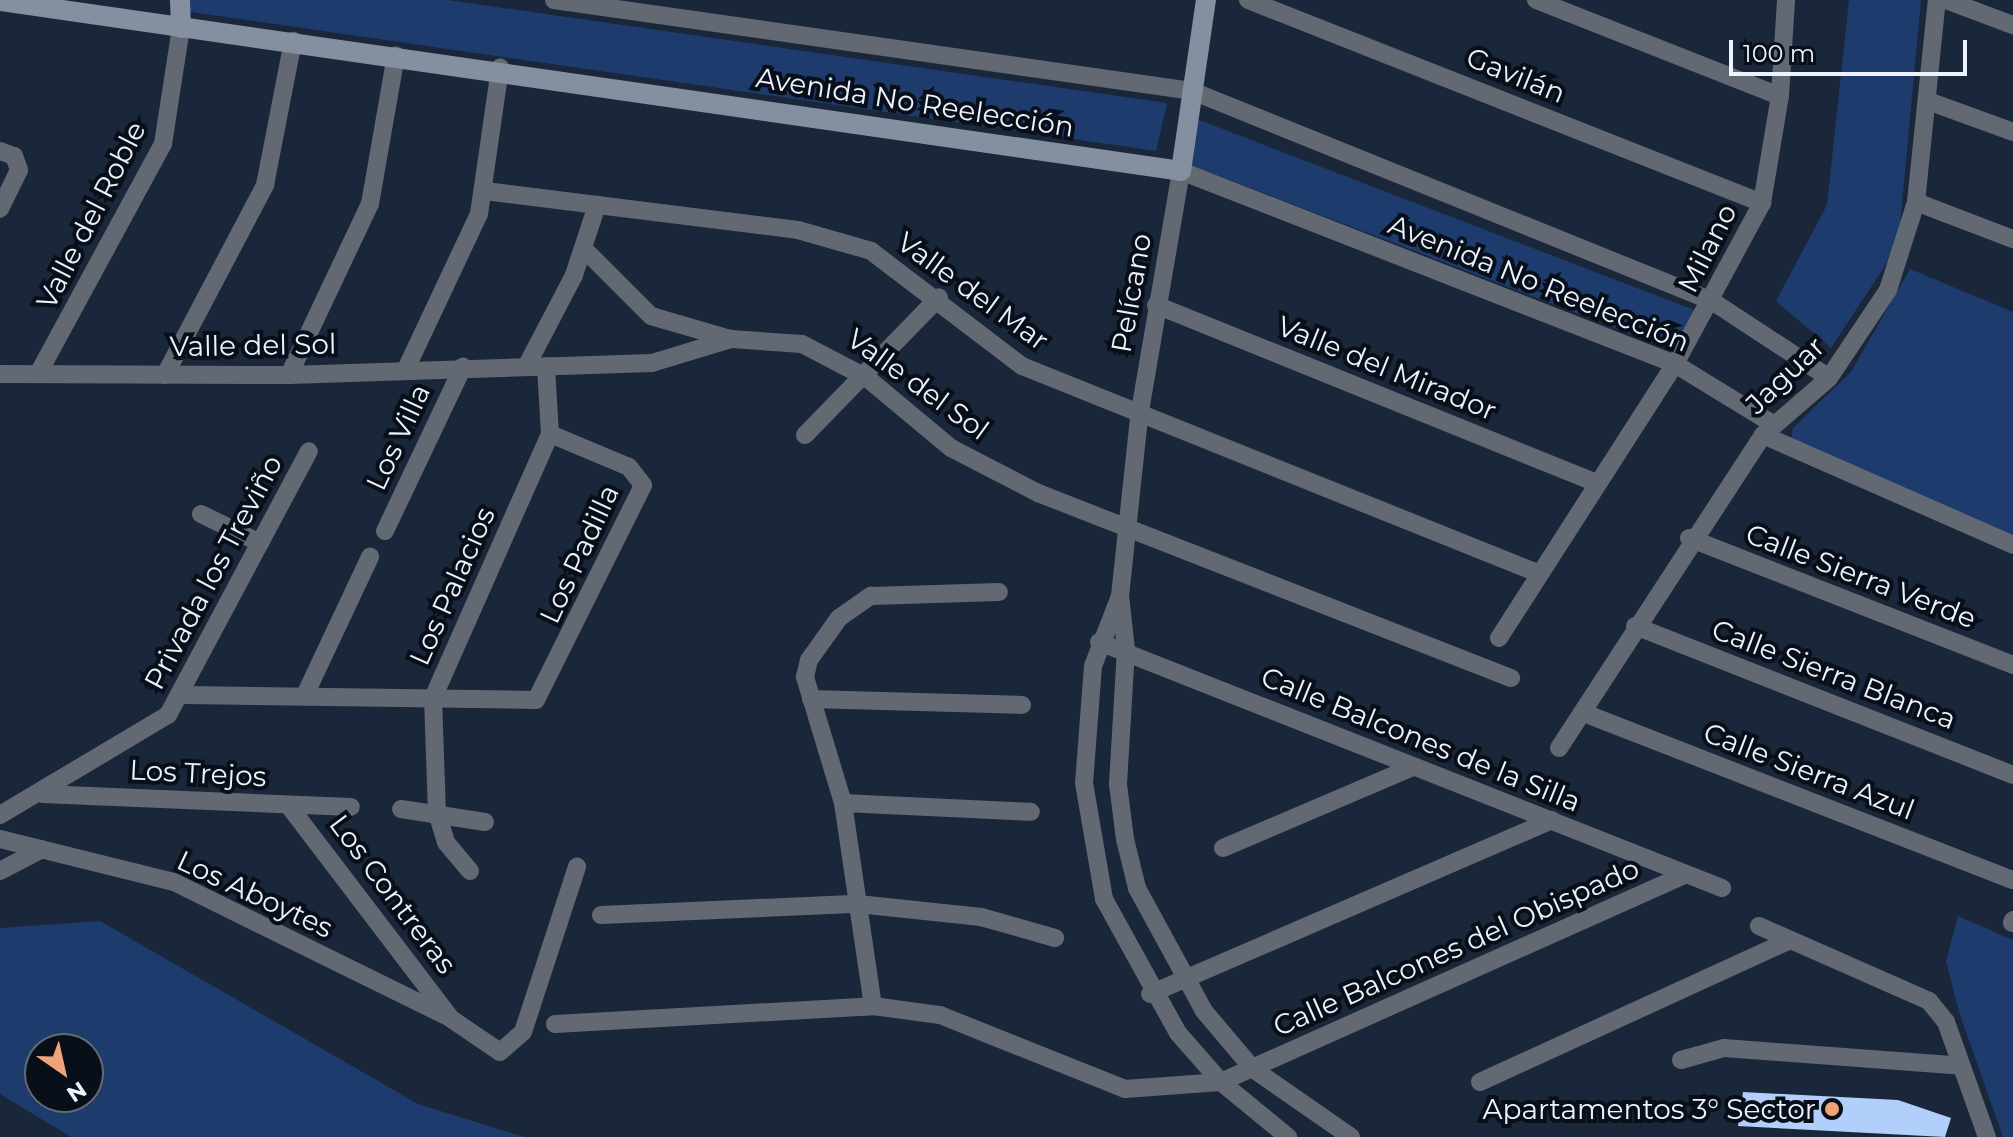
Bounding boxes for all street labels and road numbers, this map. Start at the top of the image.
street label: Gavilán [1462,40,1570,110]
street label: Avenida No Reelección [754,60,1076,144]
street label: Valle del Roble [29,116,153,314]
street label: Milano [1671,198,1743,298]
street label: Avenida No Reelección [1384,207,1694,359]
street label: Valle del Mar [891,225,1055,357]
street label: Pelícano [1104,231,1158,355]
street label: Valle del Mirador [1273,309,1501,427]
street label: Valle del Sol [841,321,995,447]
street label: Valle del Sol [169,327,337,363]
street label: Jaguar [1739,329,1831,421]
street label: Los Villa [359,379,437,495]
street label: Privada los Treviño [137,449,289,695]
street label: Los Padilla [532,479,626,629]
street label: Los Palacios [402,502,502,670]
street label: Calle Sierra Verde [1741,517,1981,635]
street label: Calle Sierra Blanca [1707,612,1961,736]
street label: Calle Balcones de la Silla [1256,659,1586,819]
street label: Calle Sierra Azul [1699,715,1919,827]
street label: Los Trejos [129,753,267,793]
street label: Los Contreras [322,808,464,980]
street label: Los Aboytes [172,843,338,945]
street label: Calle Balcones del Obispado [1268,851,1644,1043]

